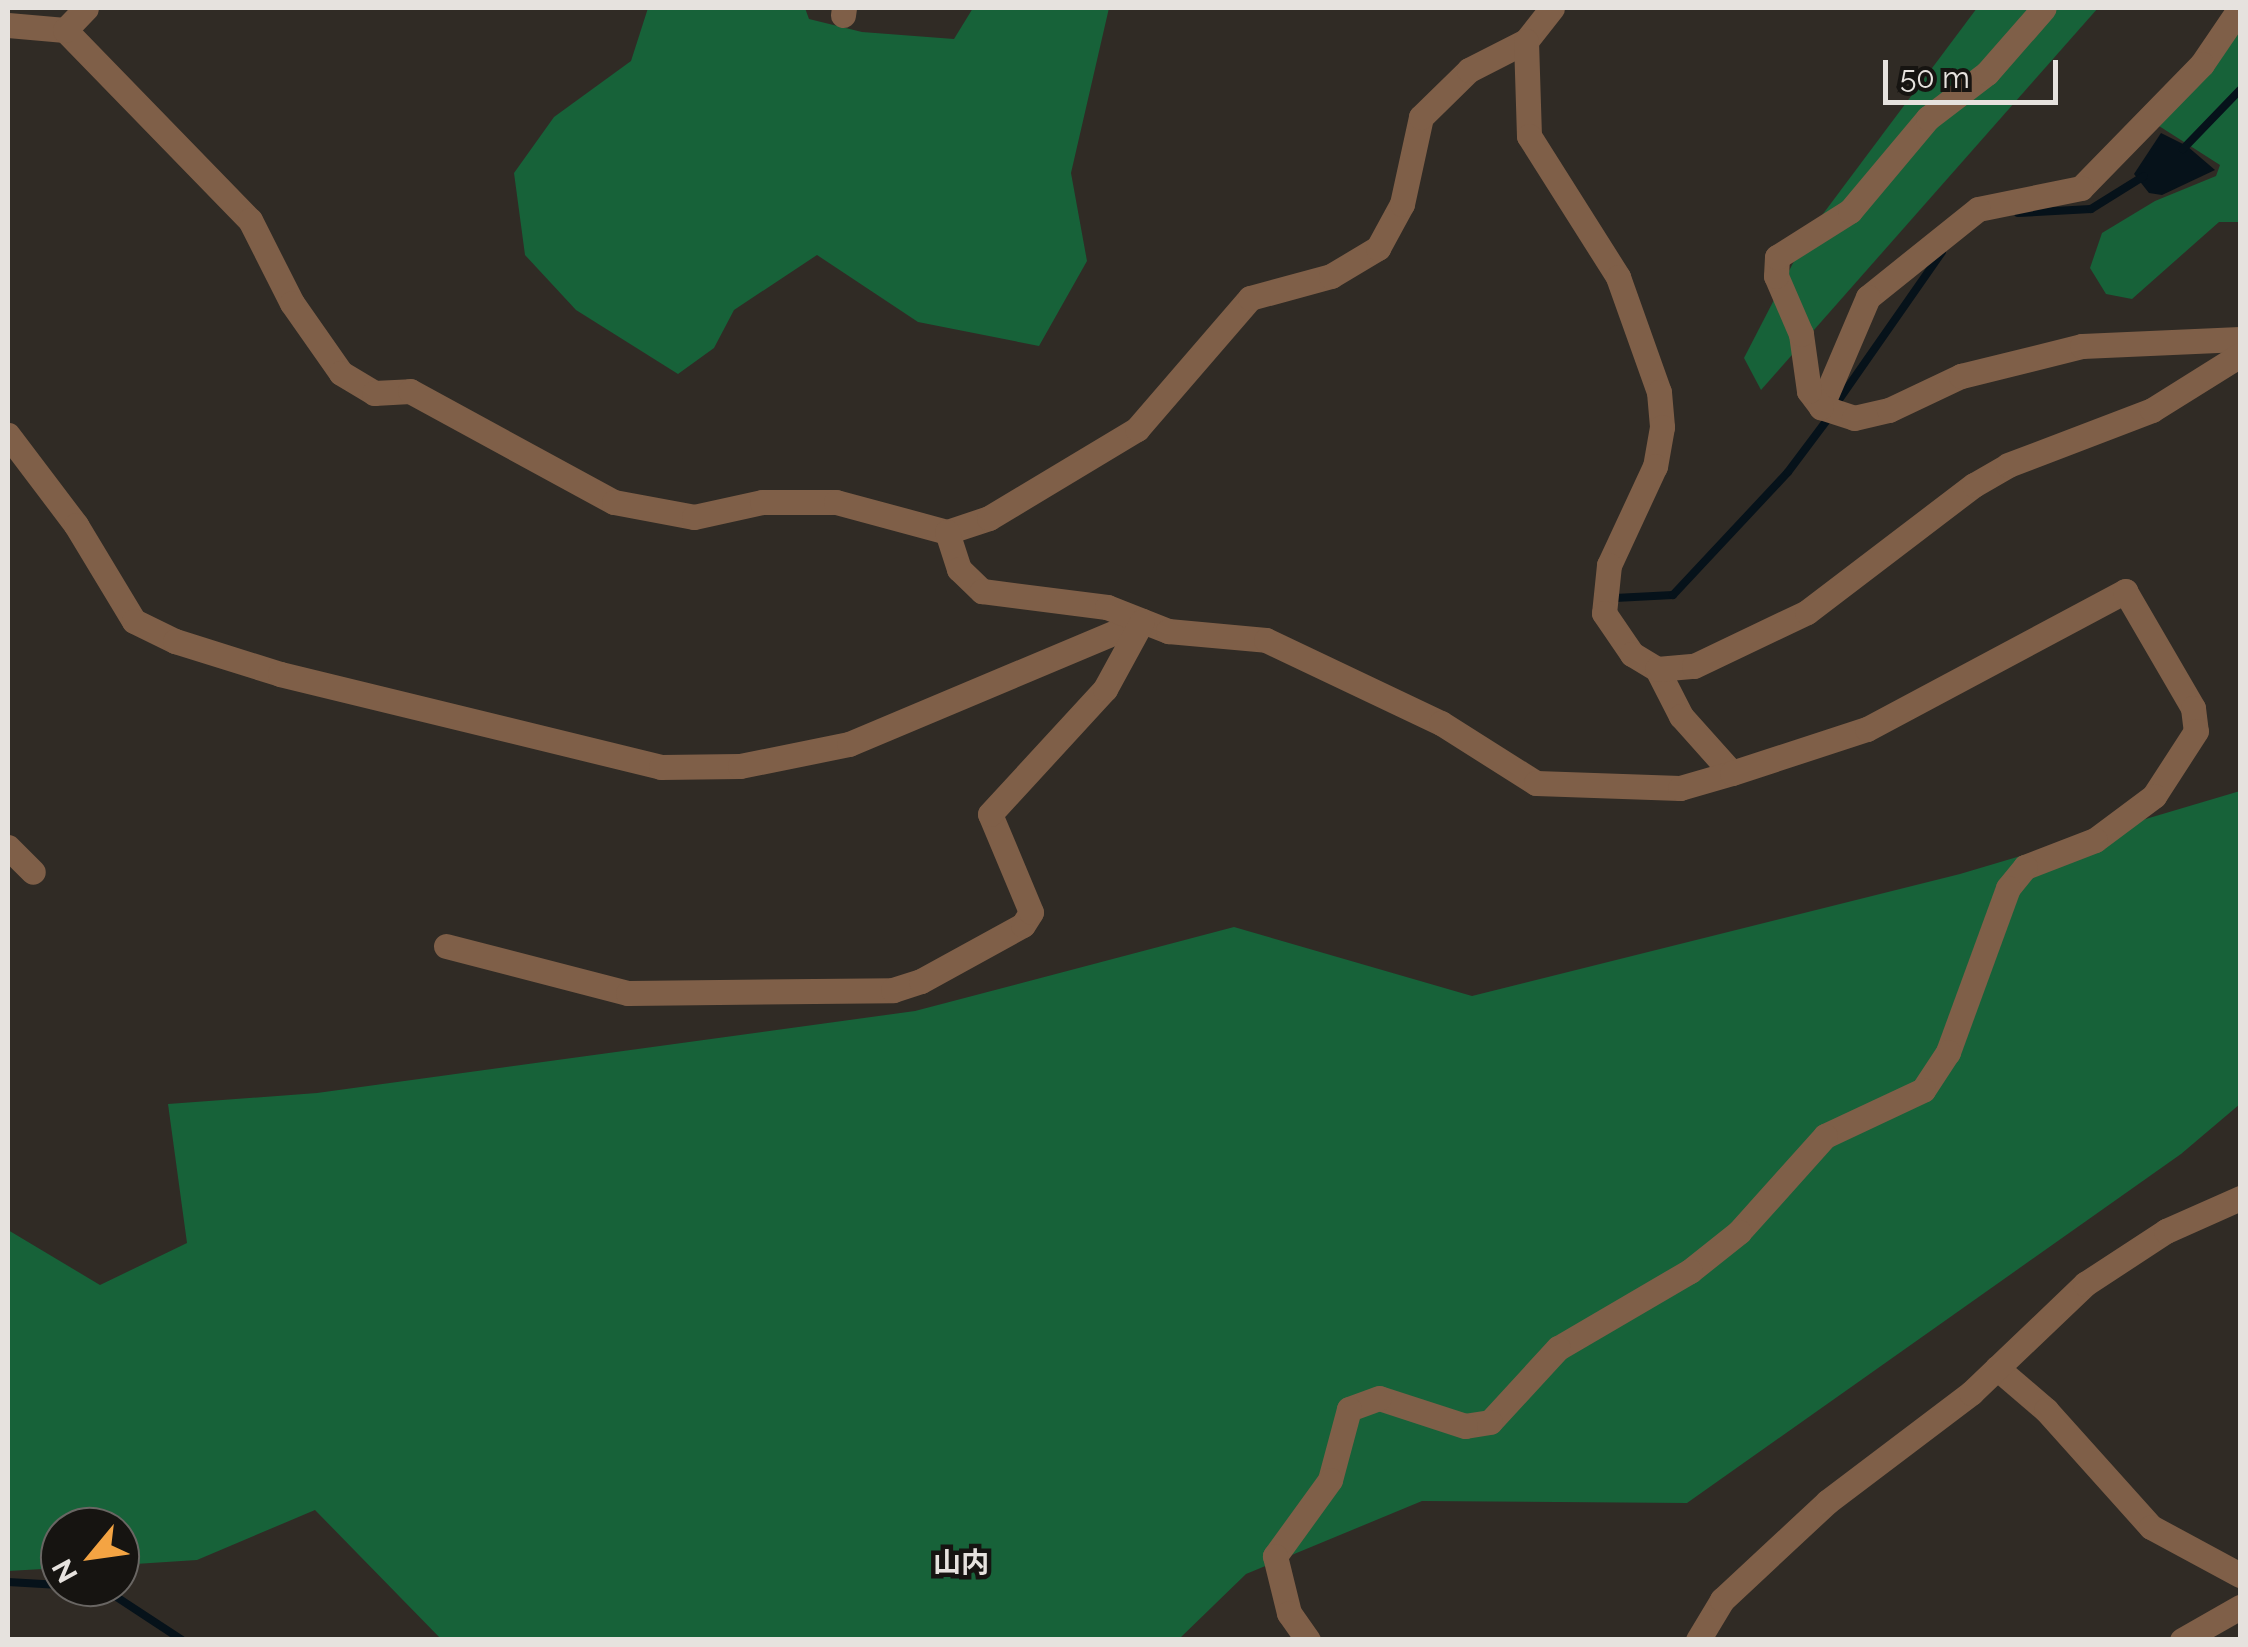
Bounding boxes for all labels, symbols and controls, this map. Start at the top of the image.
scale bar [1888,40,2063,102]
text: 50 m [1900,60,1970,95]
north arrow [40,1507,140,1607]
district label: 山内 [933,1546,989,1580]
text: N [45,1553,85,1588]

